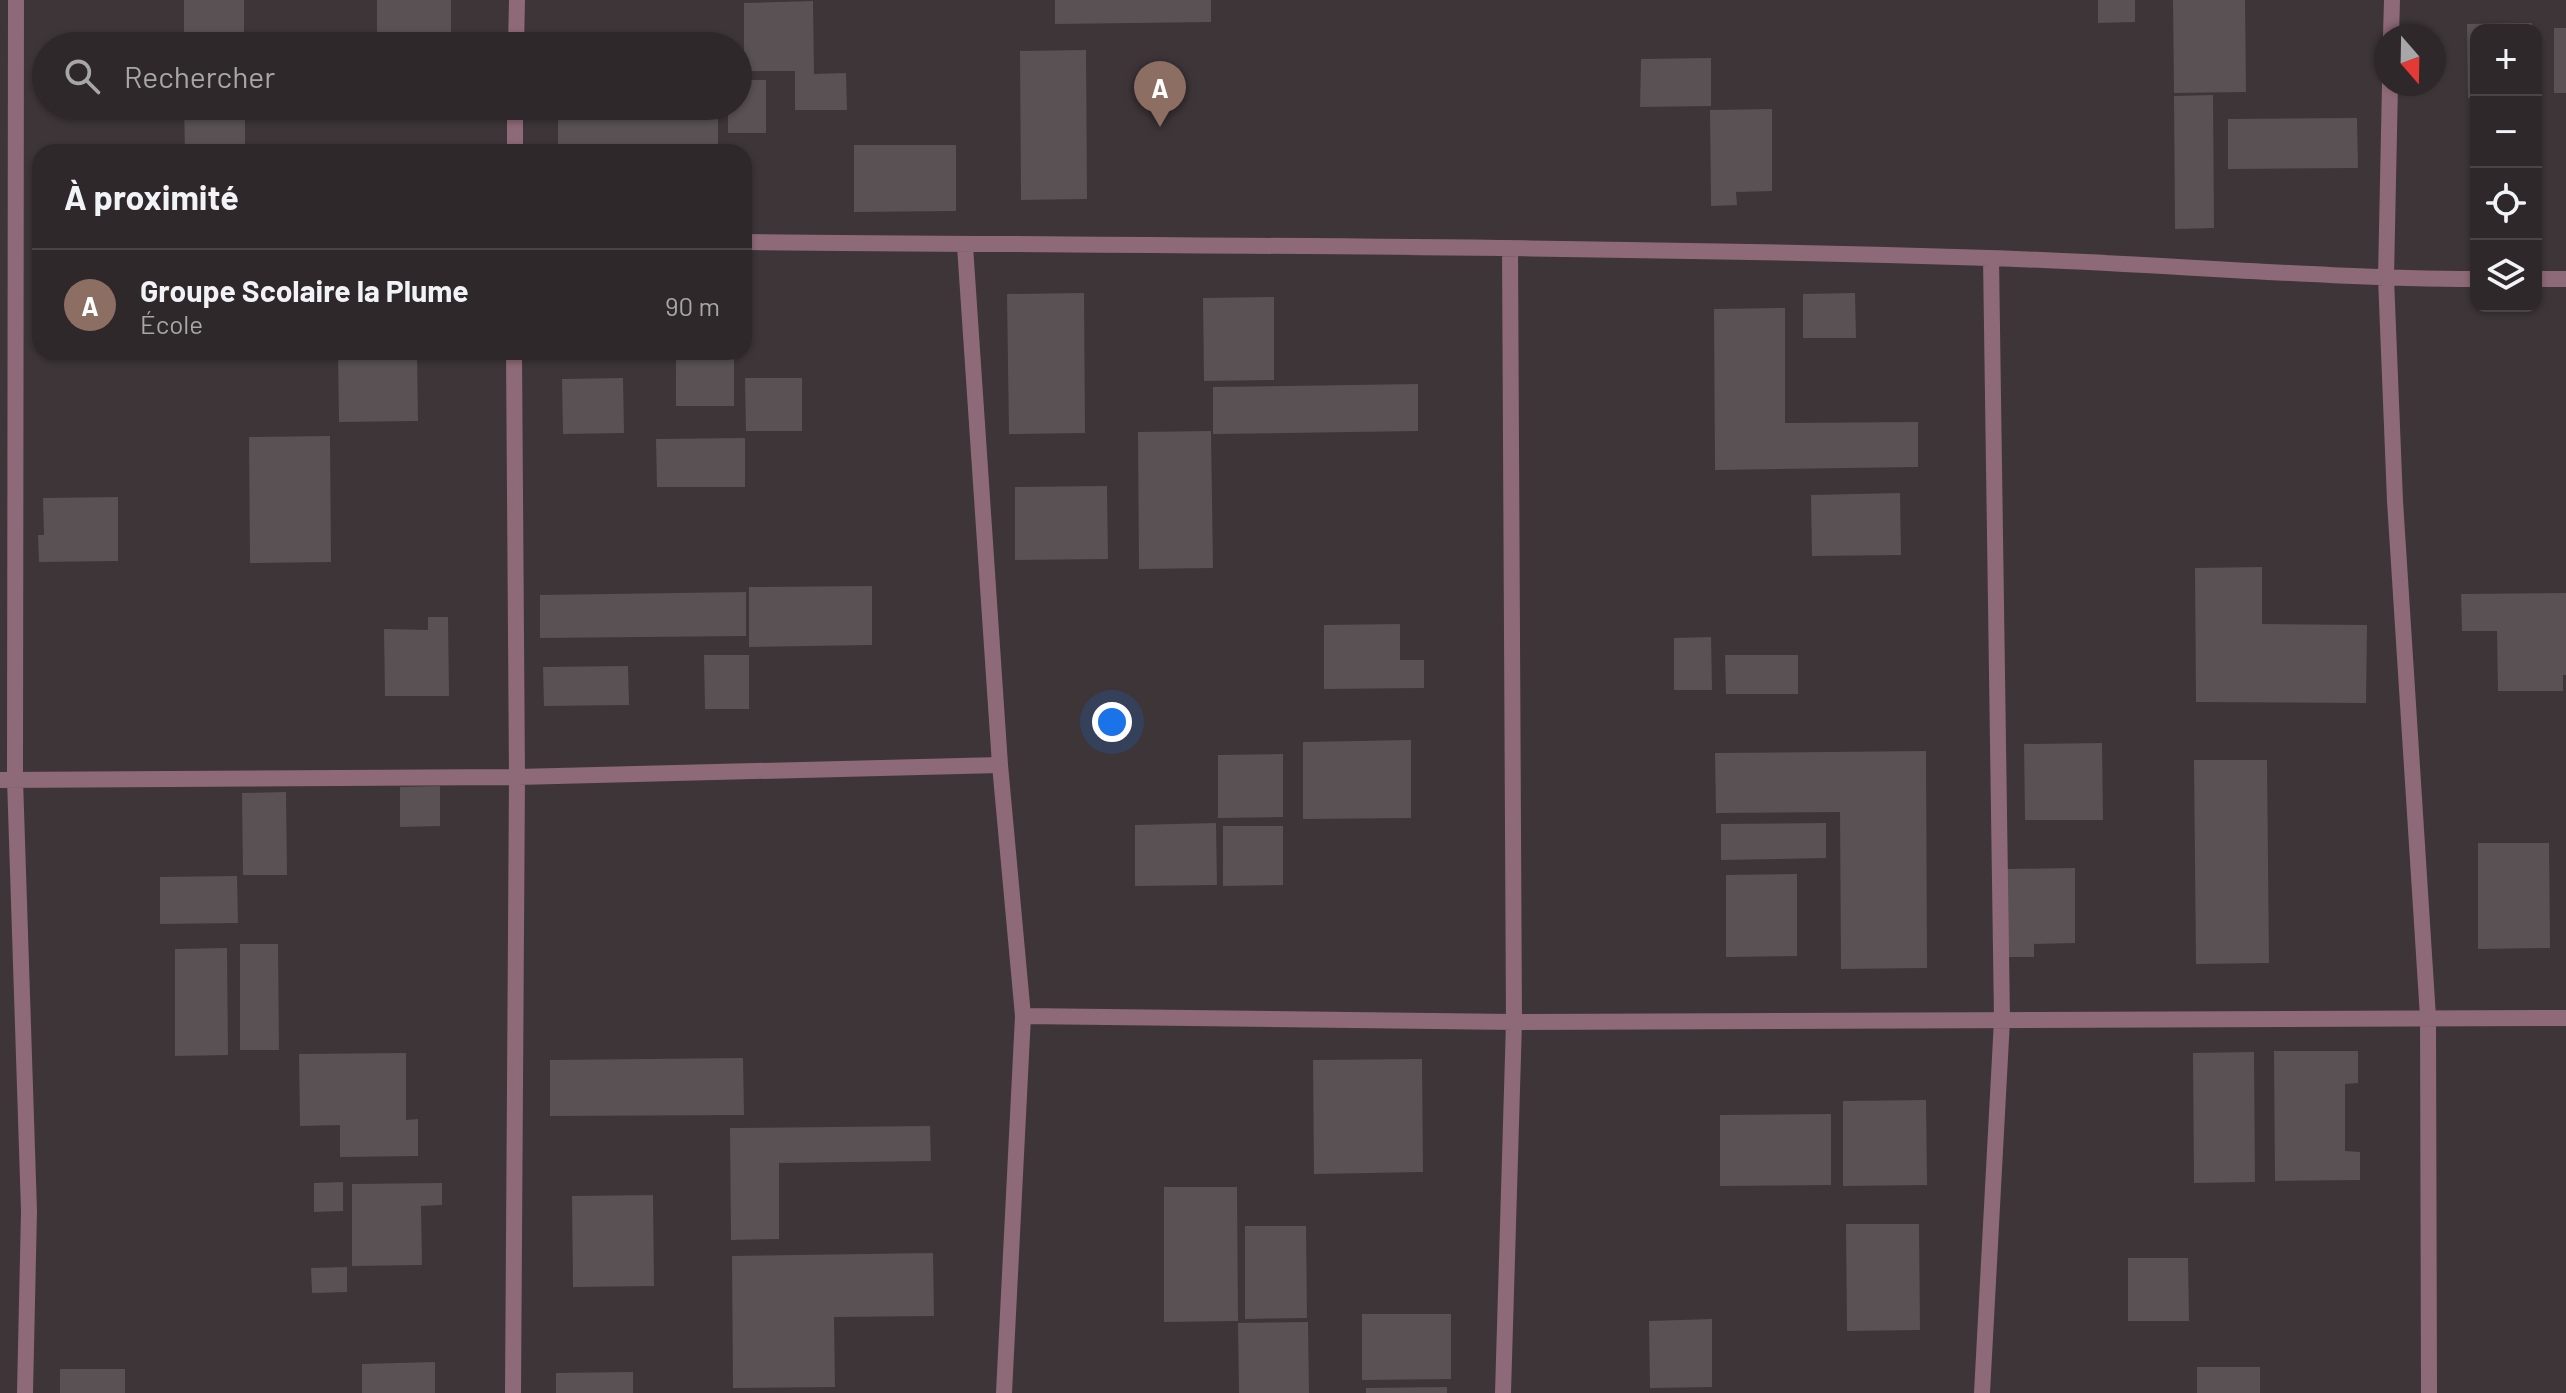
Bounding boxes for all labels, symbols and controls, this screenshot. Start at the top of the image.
north arrow [2374,24,2446,96]
map controls [2470,24,2542,312]
button: + [2470,24,2542,96]
search box [32,32,752,120]
icon: search [60,54,104,98]
text: Rechercher [124,58,275,94]
pin: A [1134,61,1186,127]
button: − [2470,96,2542,168]
button: locate [2470,168,2542,240]
text: À proximité [64,176,239,217]
button: layers [2470,240,2542,312]
text: Groupe Scolaire la Plume [140,272,469,308]
text: A [81,290,99,321]
text: 90 m [665,290,720,321]
text: École [140,308,203,339]
your location [1092,702,1132,742]

